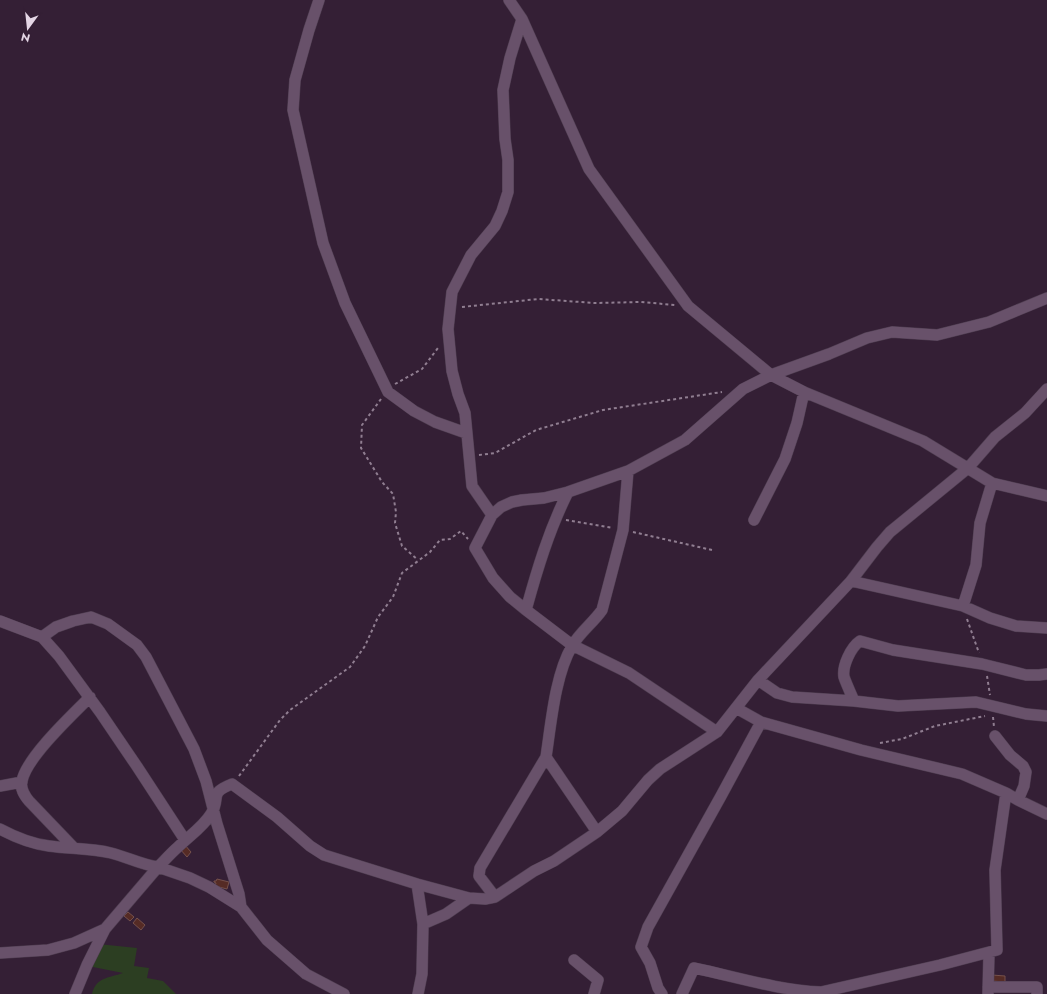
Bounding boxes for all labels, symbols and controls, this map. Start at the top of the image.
north arrow [8,8,48,48]
text: N [19,29,32,47]

